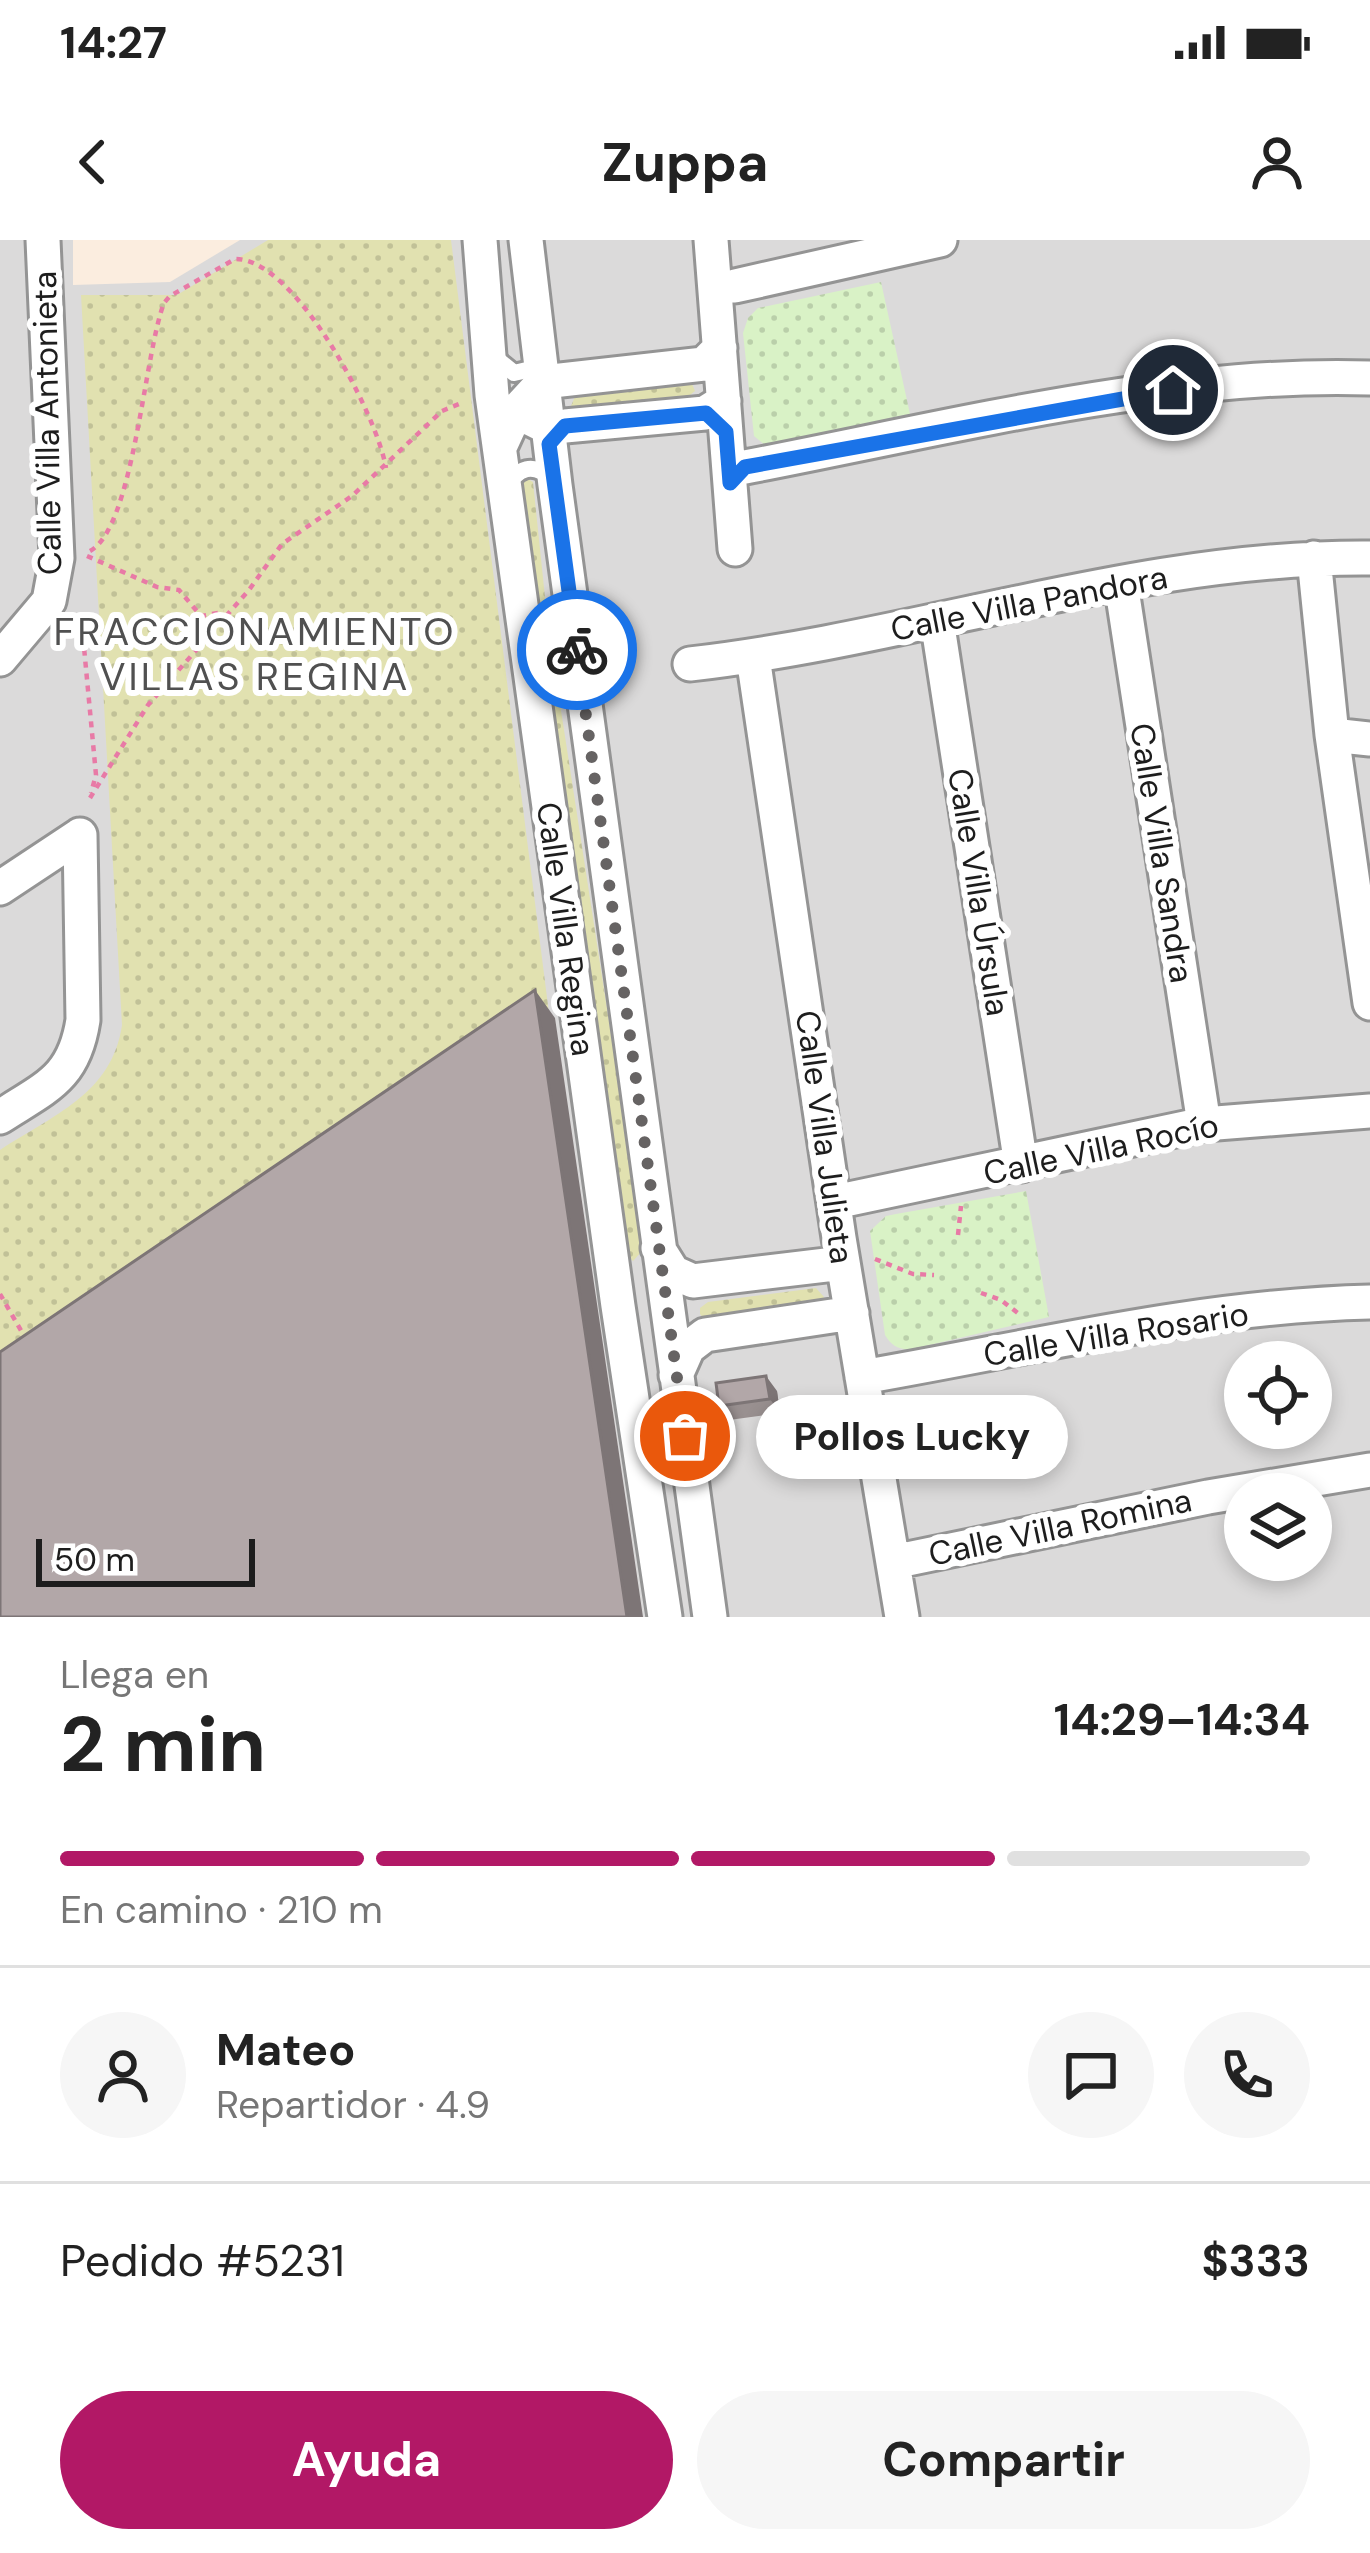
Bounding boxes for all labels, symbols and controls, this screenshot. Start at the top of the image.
text: 14:27 [60,13,167,72]
text: Zuppa [602,127,768,198]
icon: back [60,129,126,195]
icon: person [1244,129,1310,195]
street label: Calle Villa Antonieta [23,271,71,575]
pin [1122,339,1224,441]
icon: home [1140,357,1206,423]
street label: Calle Villa Pandora [887,555,1171,651]
courier [517,590,637,710]
district label: FRACCIONAMIENTO VILLAS REGINA [53,606,457,702]
icon: bike [544,617,610,683]
street label: Calle Villa Sandra [1120,720,1204,986]
street label: Calle Villa Úrsula [938,765,1020,1019]
street label: Calle Villa Regina [527,799,605,1059]
street label: Calle Villa Julieta [786,1008,864,1266]
street label: Calle Villa Rocío [979,1103,1223,1195]
street label: Calle Villa Rosario [980,1292,1252,1376]
map controls [1224,1341,1332,1581]
button: locate [1224,1341,1332,1449]
pin [634,1385,736,1487]
callout: Pollos Lucky [757,1394,1069,1478]
icon: bag [652,1403,718,1469]
text: Pollos Lucky [794,1411,1030,1462]
button: layers [1224,1473,1332,1581]
street label: Calle Villa Romina [925,1478,1195,1576]
scale bar [36,1533,255,1586]
text: 50 m [54,1538,135,1581]
text: Llega en [60,1649,209,1700]
text: 14:29–14:34 [1054,1690,1310,1749]
text: 2 min [60,1694,266,1795]
text: En camino · 210 m [60,1884,383,1935]
button: person [60,2012,186,2138]
button: chat [1028,2012,1154,2138]
button: phone [1184,2012,1310,2138]
text: Mateo [216,2020,355,2079]
text: Repartidor · 4.9 [216,2079,490,2130]
text: Pedido #5231 [60,2231,345,2290]
text: $333 [1201,2231,1310,2290]
button: Ayuda [60,2391,673,2529]
button: Compartir [697,2391,1310,2529]

